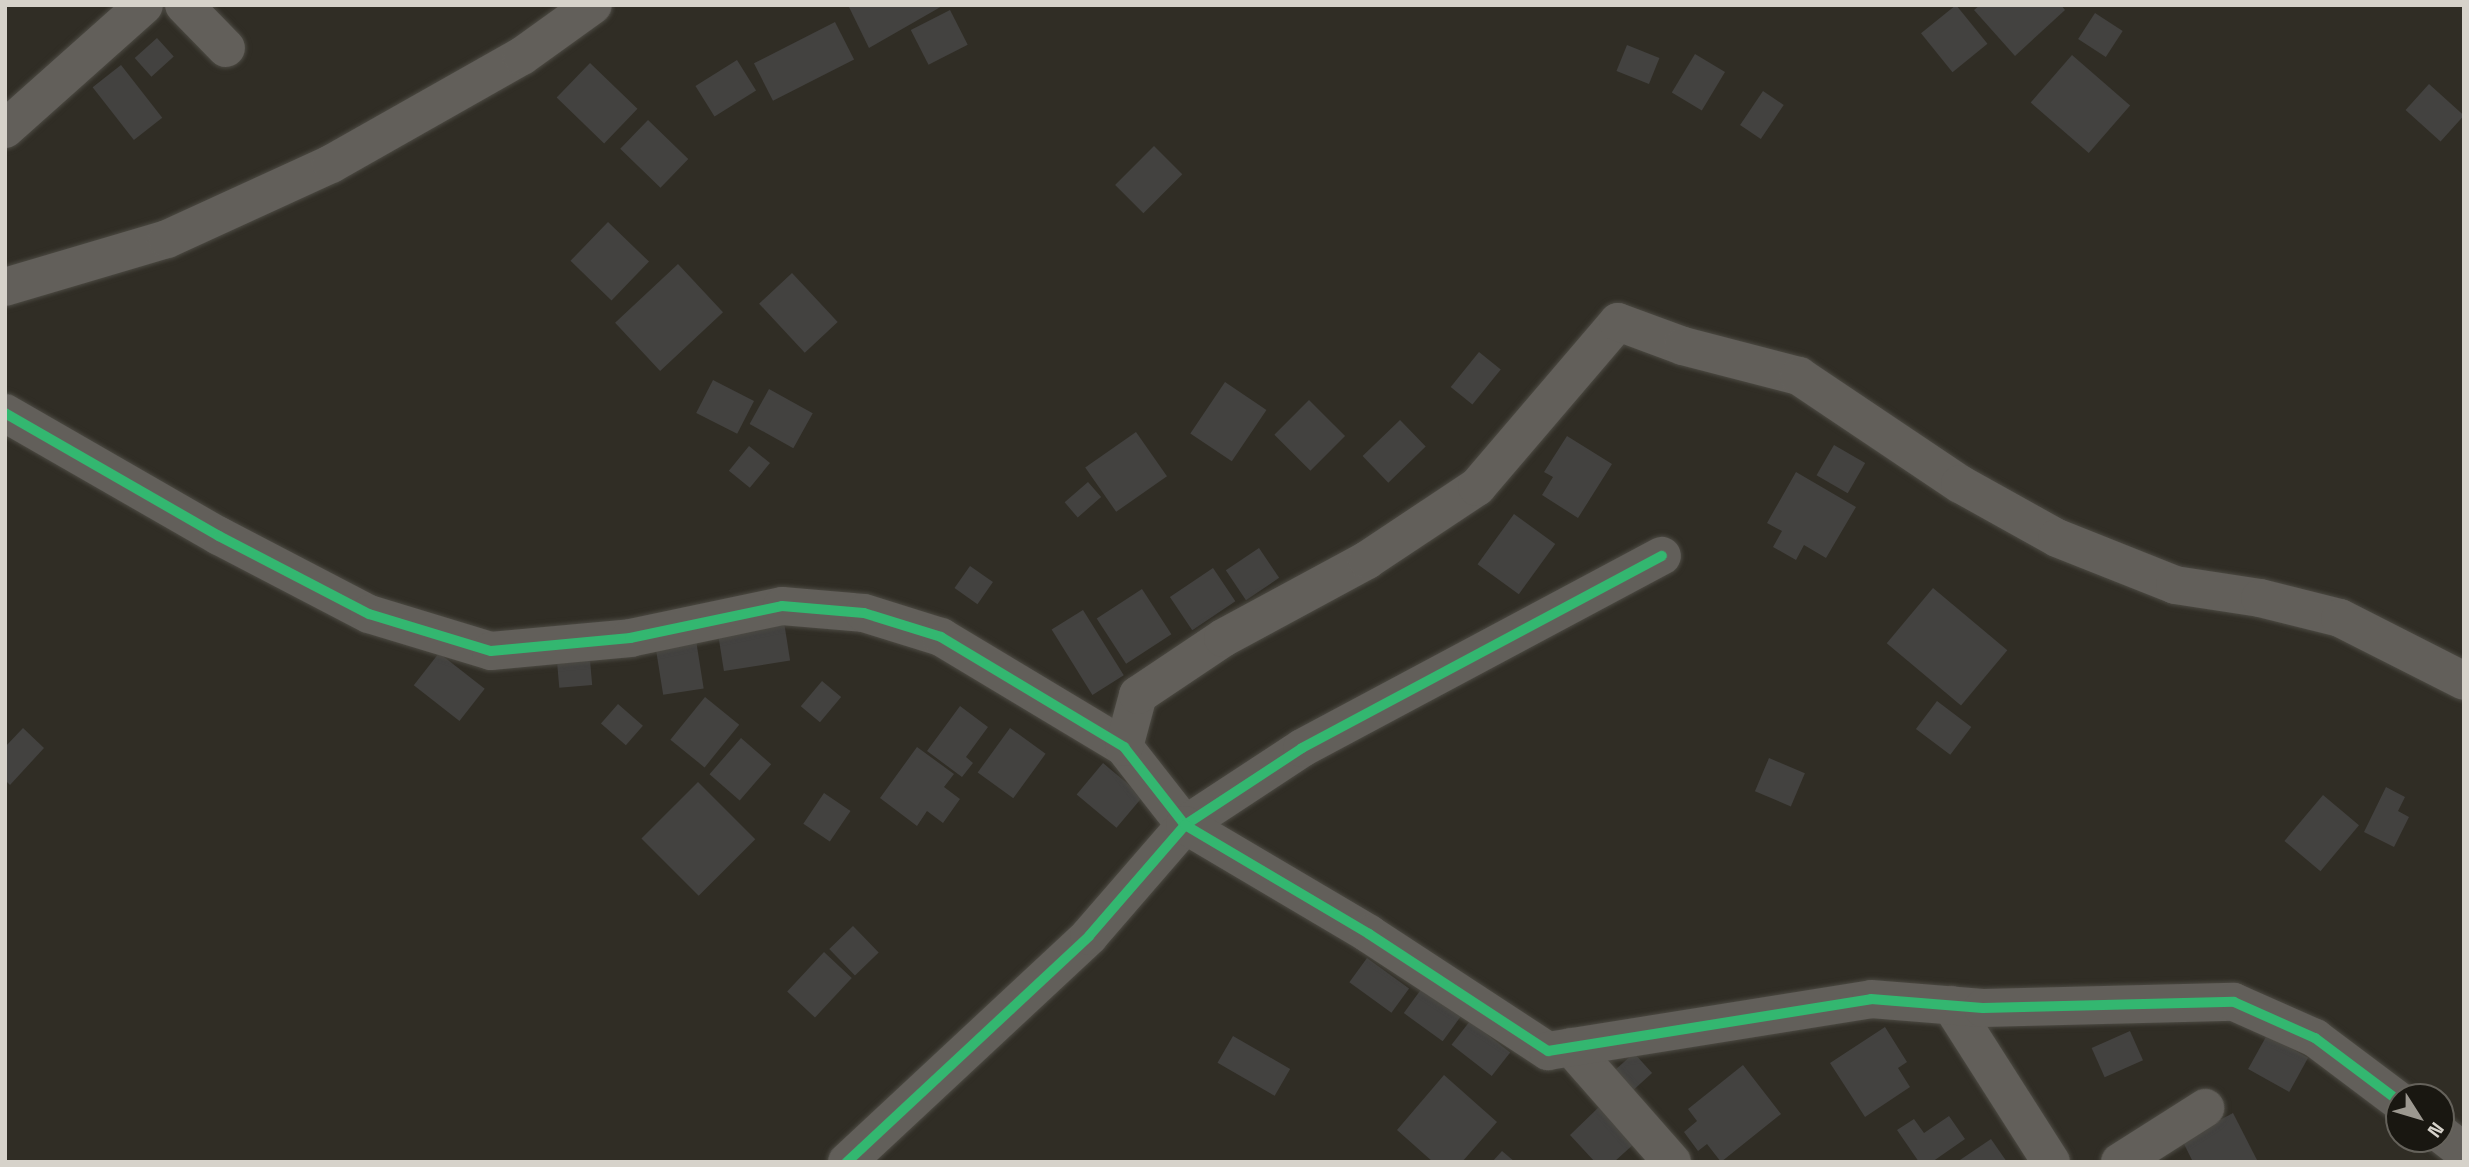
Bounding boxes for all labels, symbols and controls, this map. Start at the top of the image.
north arrow [2385,1083,2455,1153]
text: N [2422,1117,2449,1142]

